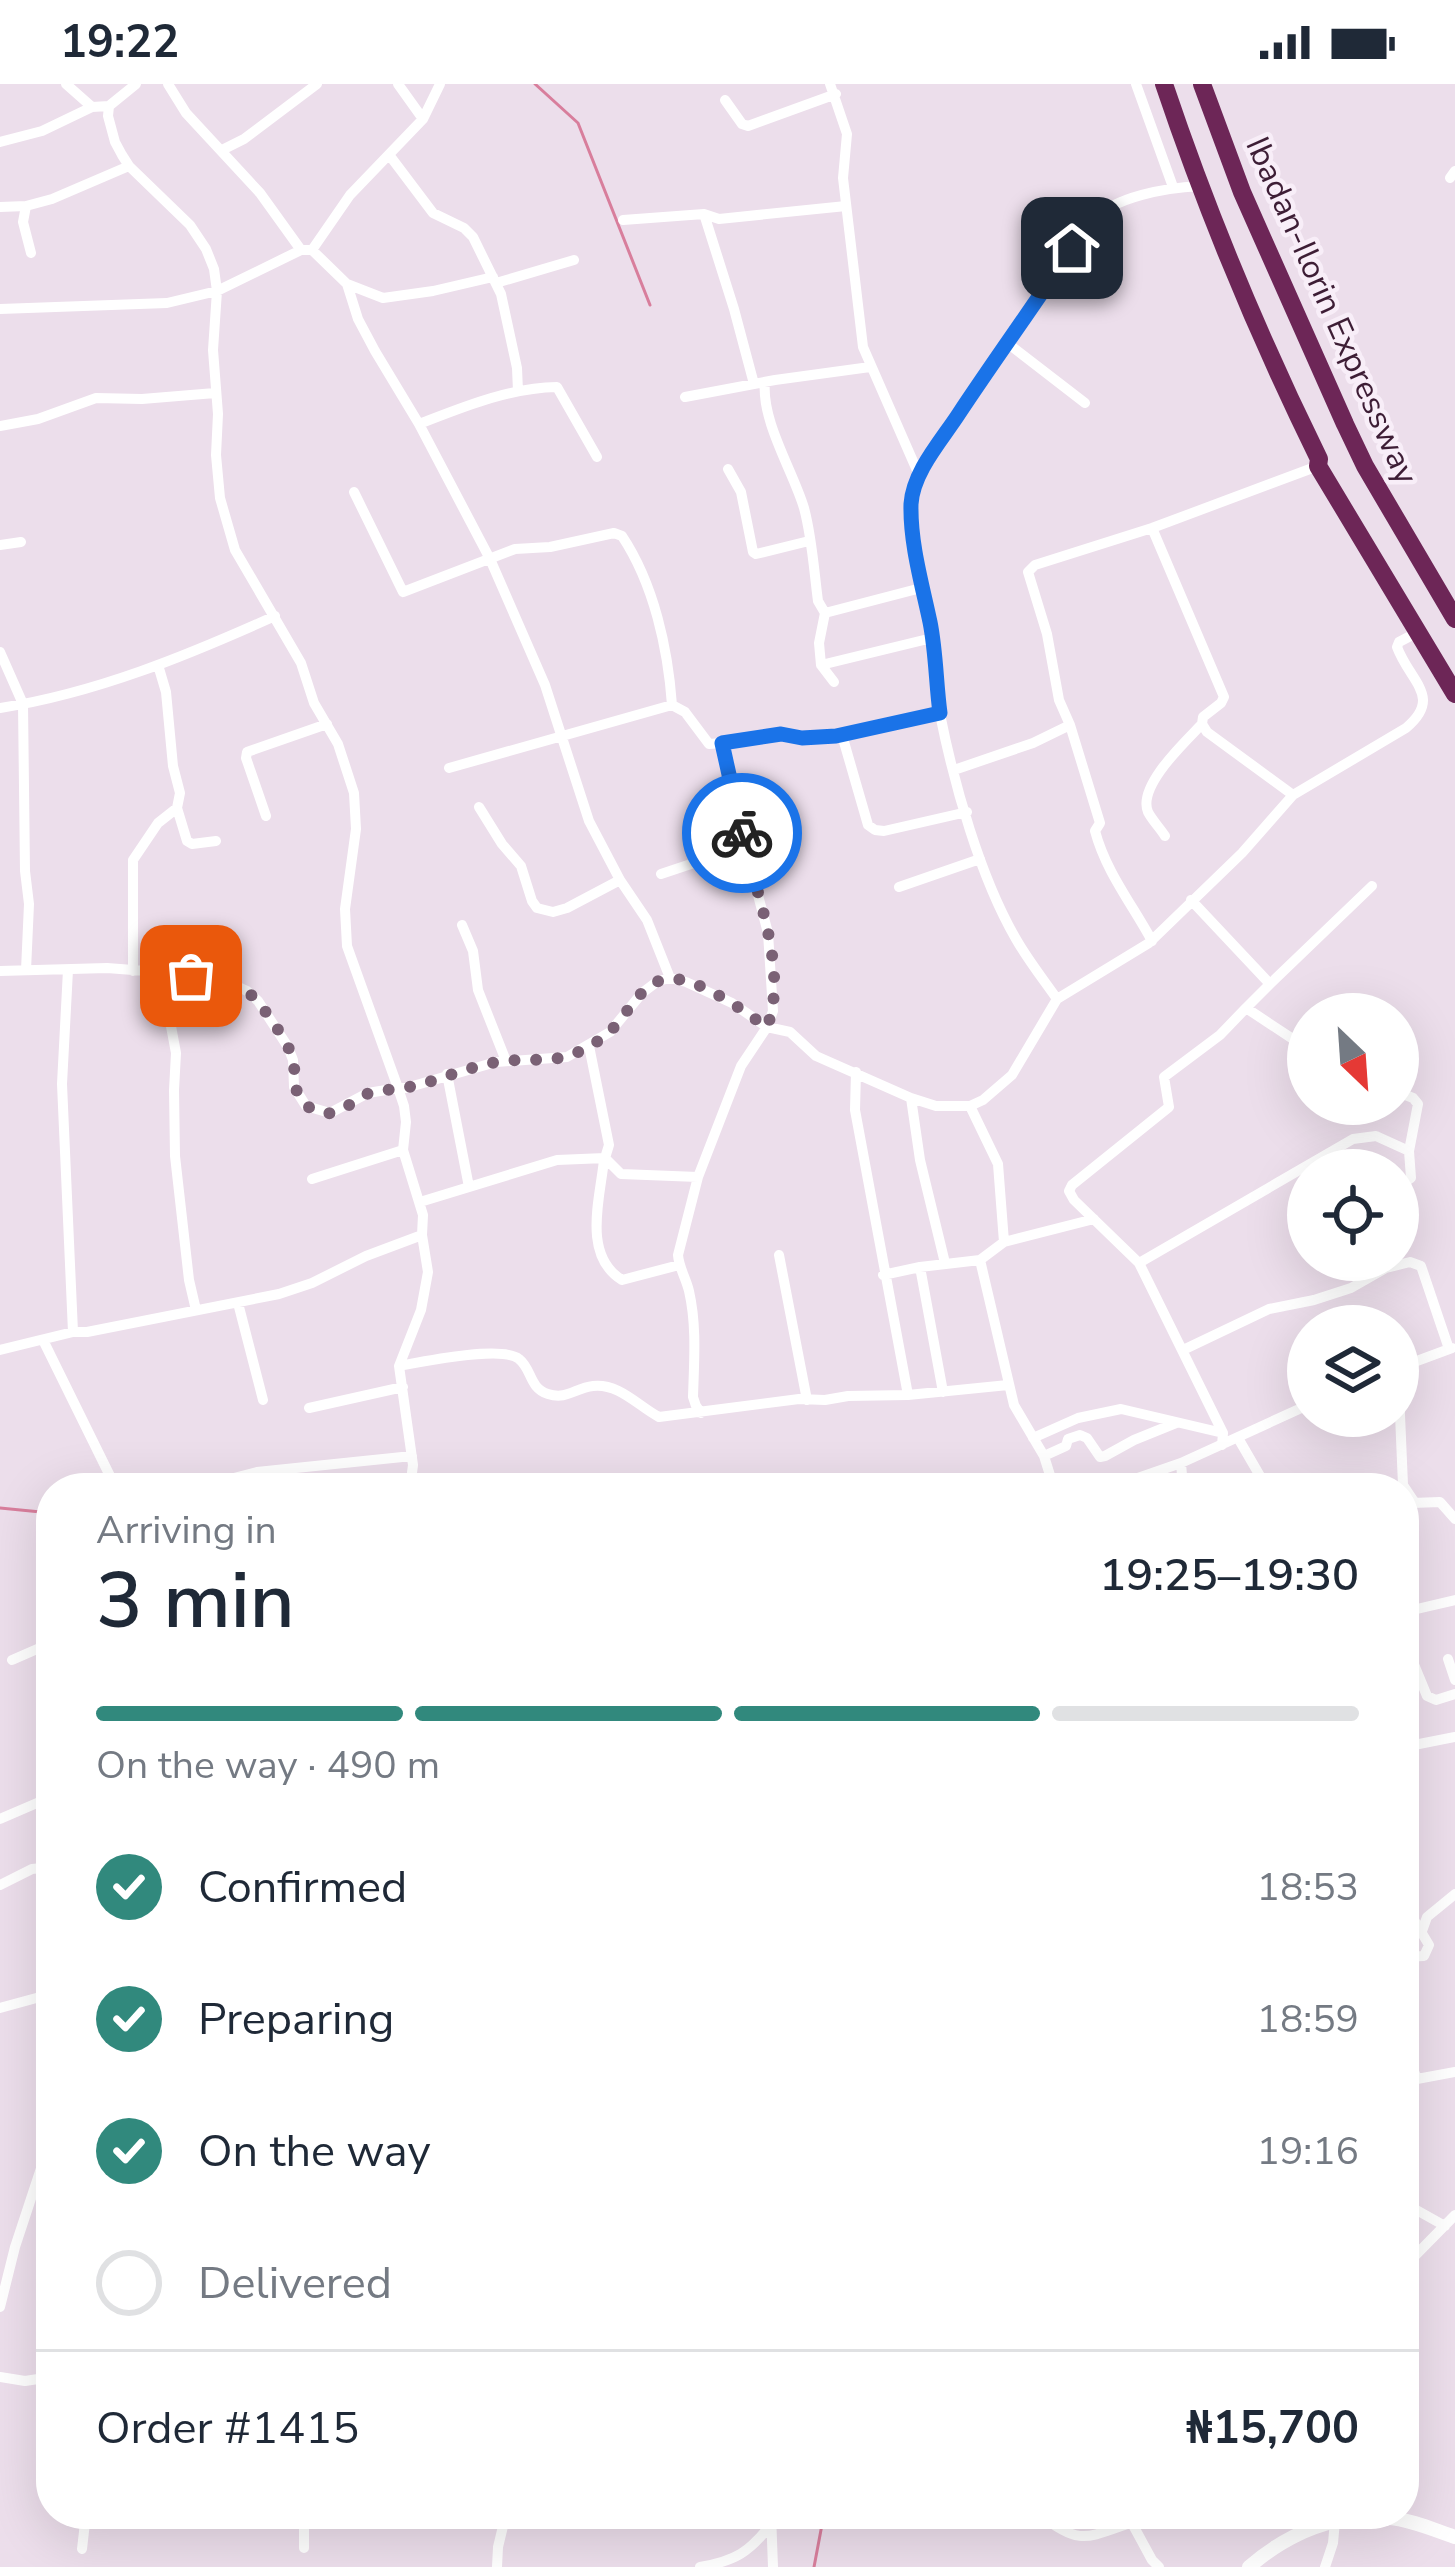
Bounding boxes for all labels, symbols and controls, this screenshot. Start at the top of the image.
text: 19:22 [60,12,179,73]
street label: Ibadan-Ilorin Expressway [1235,130,1429,491]
pin [1021,197,1123,299]
icon: home [1039,215,1105,281]
courier [682,773,802,893]
icon: bike [709,800,775,866]
pin [140,925,242,1027]
icon: bag [158,943,224,1009]
north arrow [1287,993,1419,1125]
map controls [1287,993,1419,1437]
button: locate [1287,1149,1419,1281]
button: layers [1287,1305,1419,1437]
text: Arriving in [96,1504,277,1557]
text: 19:25–19:30 [1099,1545,1359,1606]
text: 3 min [96,1548,295,1655]
text: On the way · 490 m [96,1739,440,1792]
icon: check [96,1854,162,1920]
text: Confirmed [198,1857,407,1918]
text: 18:53 [1257,1861,1359,1914]
icon: check [96,1986,162,2052]
text: Preparing [198,1989,394,2050]
text: 18:59 [1257,1993,1359,2046]
icon: check [96,2118,162,2184]
text: On the way [198,2121,431,2182]
text: 19:16 [1257,2125,1359,2178]
text: Delivered [198,2253,392,2314]
text: Order #1415 [96,2398,359,2459]
text: ₦15,700 [1186,2398,1359,2459]

